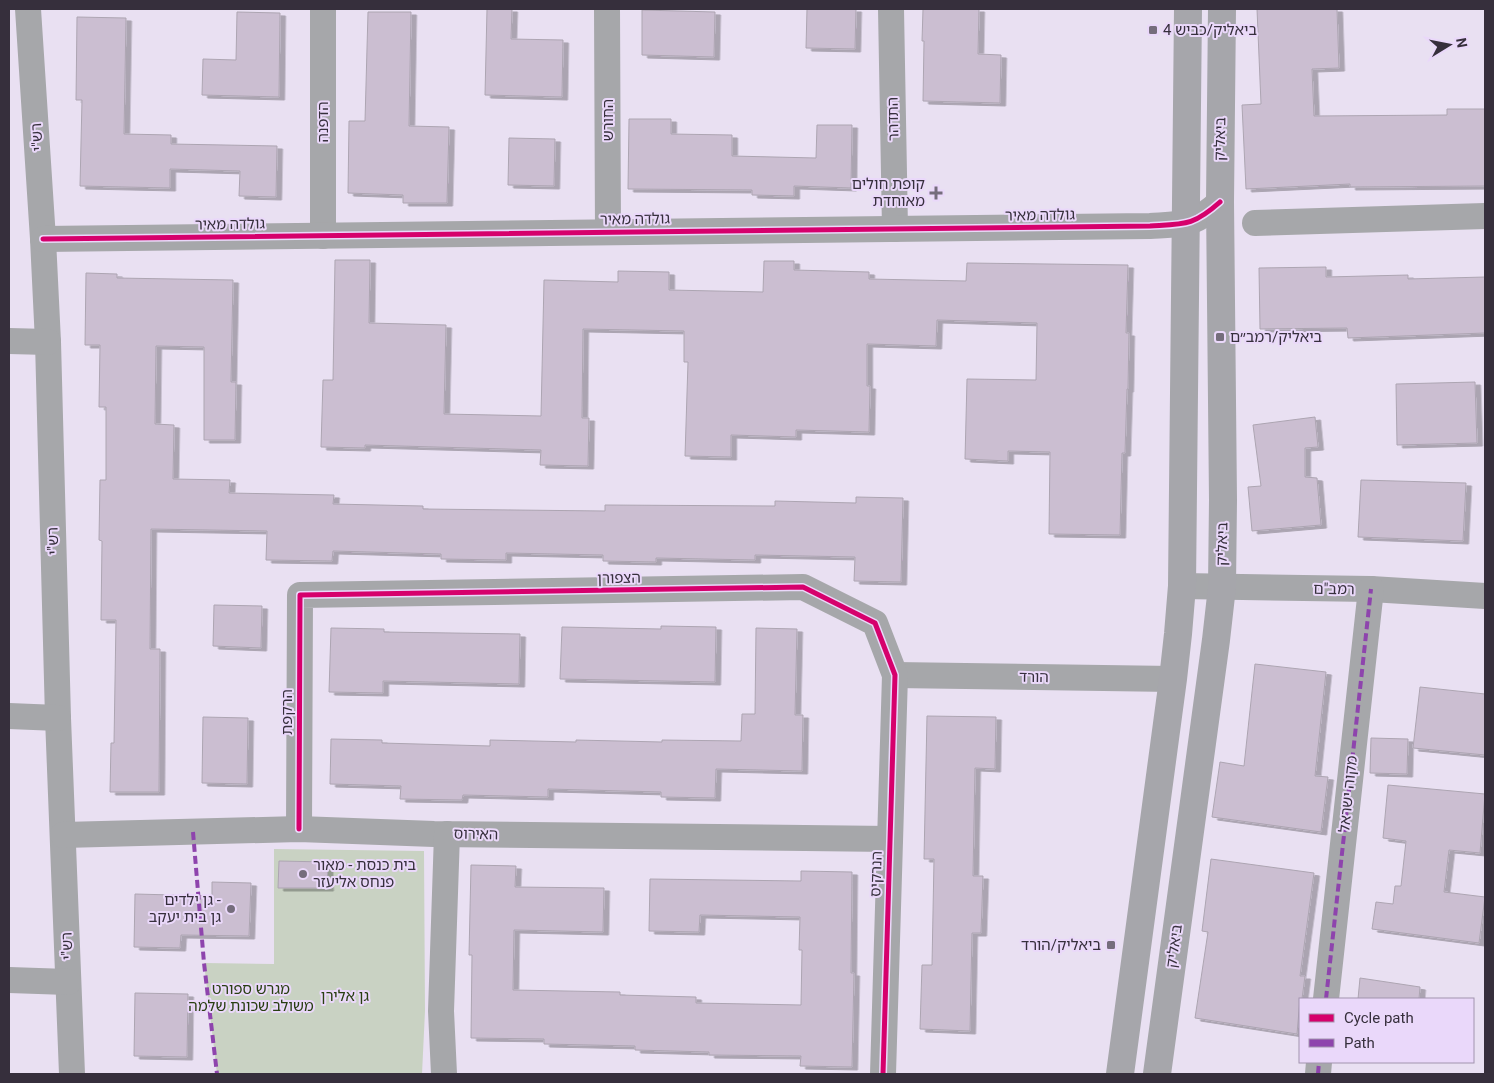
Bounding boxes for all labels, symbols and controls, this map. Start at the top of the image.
north arrow [1424,20,1474,70]
place label: ביאליק/כביש 4 [1163,21,1257,39]
marker: ביאליק/כביש 4 [1147,24,1159,36]
text: N [1453,36,1471,49]
street label: התדהר [884,97,902,141]
street label: החורש [599,99,617,141]
street label: הדפנה [314,101,332,143]
street label: ביאליק [1211,116,1229,161]
street label: רש"י [27,122,47,152]
place label: קופת חולים מאוחדת [852,175,925,210]
marker: קופת חולים מאוחדת [929,186,943,200]
street label: גולדה מאיר [1005,205,1076,225]
street label: גולדה מאיר [600,209,671,229]
street label: גולדה מאיר [195,214,266,234]
place label: ביאליק/רמב״ם [1230,328,1323,346]
marker: ביאליק/רמב״ם [1214,331,1226,343]
street label: ביאליק [1213,521,1231,566]
street label: רש"י [44,527,62,555]
street label: הצפורן [597,569,641,587]
street label: רמב"ם [1313,580,1355,598]
street label: הורד [1019,668,1049,686]
street label: הרקפת [278,689,296,735]
street label: מקוה ישראל [1335,755,1361,833]
street label: האירוס [454,825,498,843]
street label: הנרקיס [866,851,886,897]
place label: בית כנסת - מאור פנחס אליעזר [313,856,417,891]
marker: בית כנסת - מאור פנחס אליעזר [297,868,309,880]
place label: גן ילדים - גן בית יעקב [149,891,221,926]
marker: גן ילדים - גן בית יעקב [225,903,237,915]
street label: ביאליק [1162,923,1186,969]
street label: רש"י [58,932,76,960]
place label: ביאליק/הורד [1021,936,1101,954]
marker: ביאליק/הורד [1105,939,1117,951]
park label: מגרש ספורט משולב שכונת שלמה [188,980,314,1015]
park label: גן אלירן [321,987,370,1005]
legend [1299,998,1474,1063]
text: Cycle path [1344,1009,1414,1027]
text: Path [1344,1034,1375,1052]

